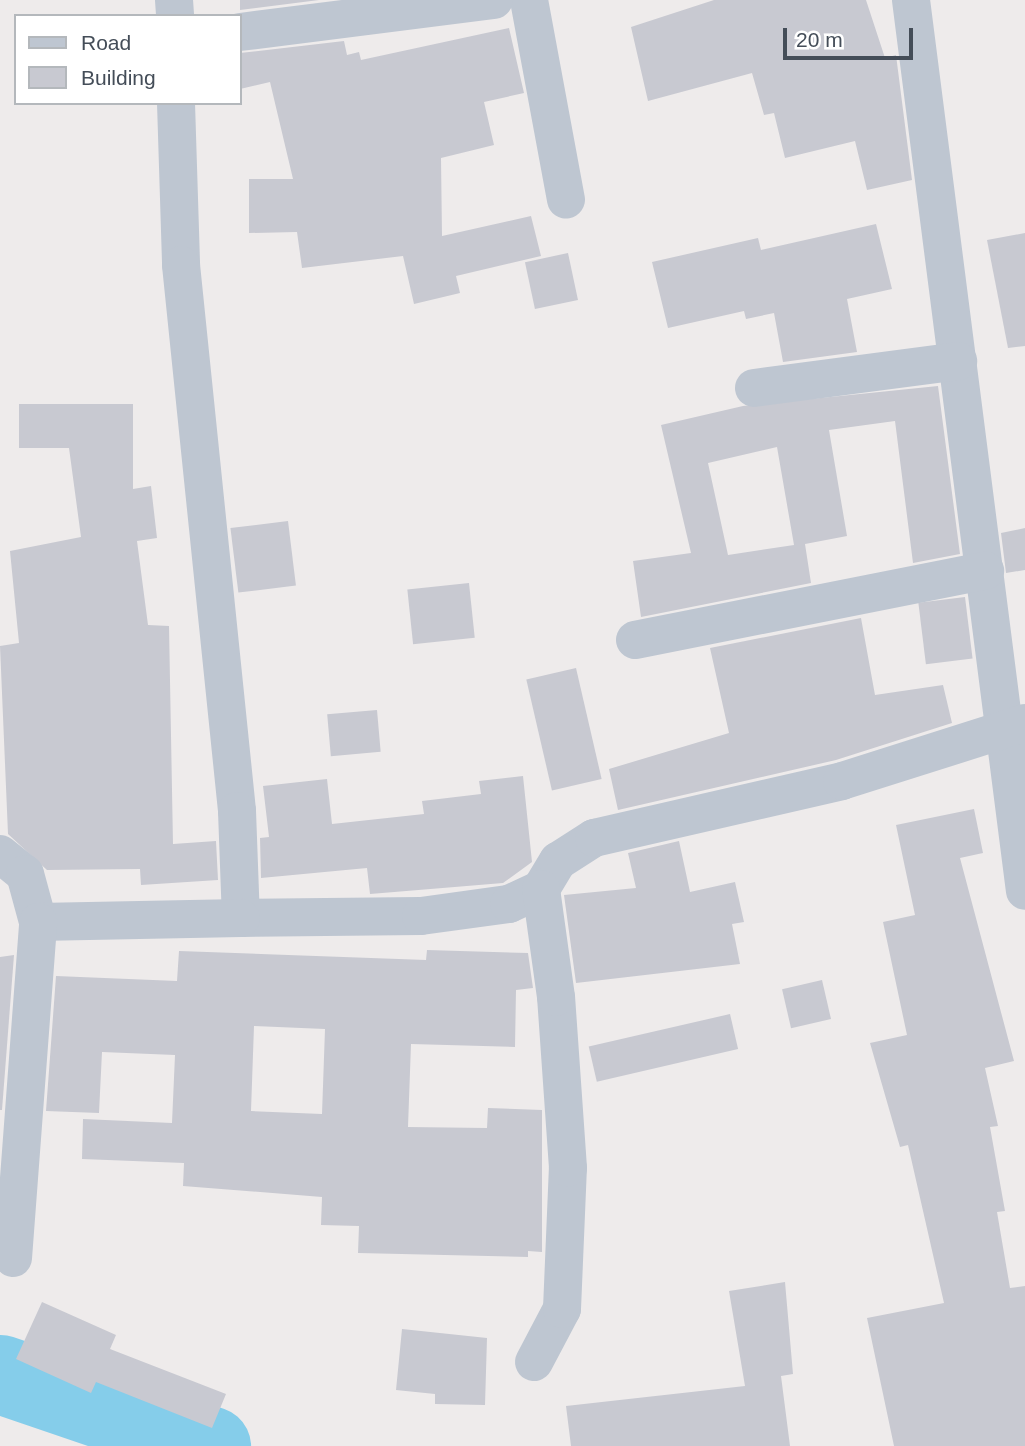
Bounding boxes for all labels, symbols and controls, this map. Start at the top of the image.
legend [14,14,242,105]
scale bar [787,14,916,58]
text: 20 m [796,28,843,51]
text: Road [81,31,131,54]
text: Building [81,66,156,89]

